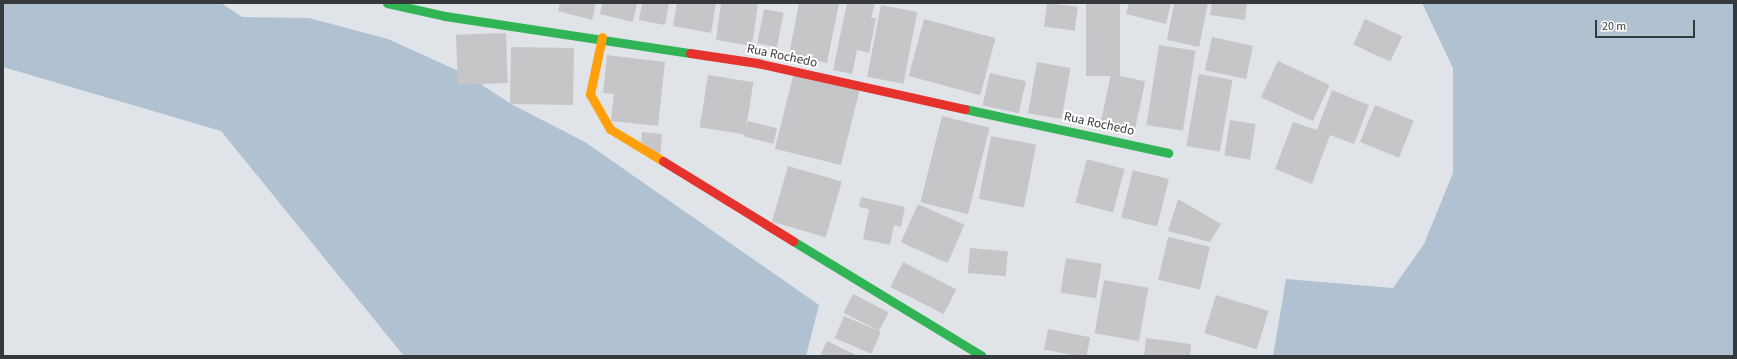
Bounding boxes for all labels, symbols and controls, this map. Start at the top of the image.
scale bar [1597,12,1697,38]
text: 20 m [1602,18,1626,35]
street label: Rua Rochedo [745,41,819,71]
street label: Rua Rochedo [1062,109,1136,139]

